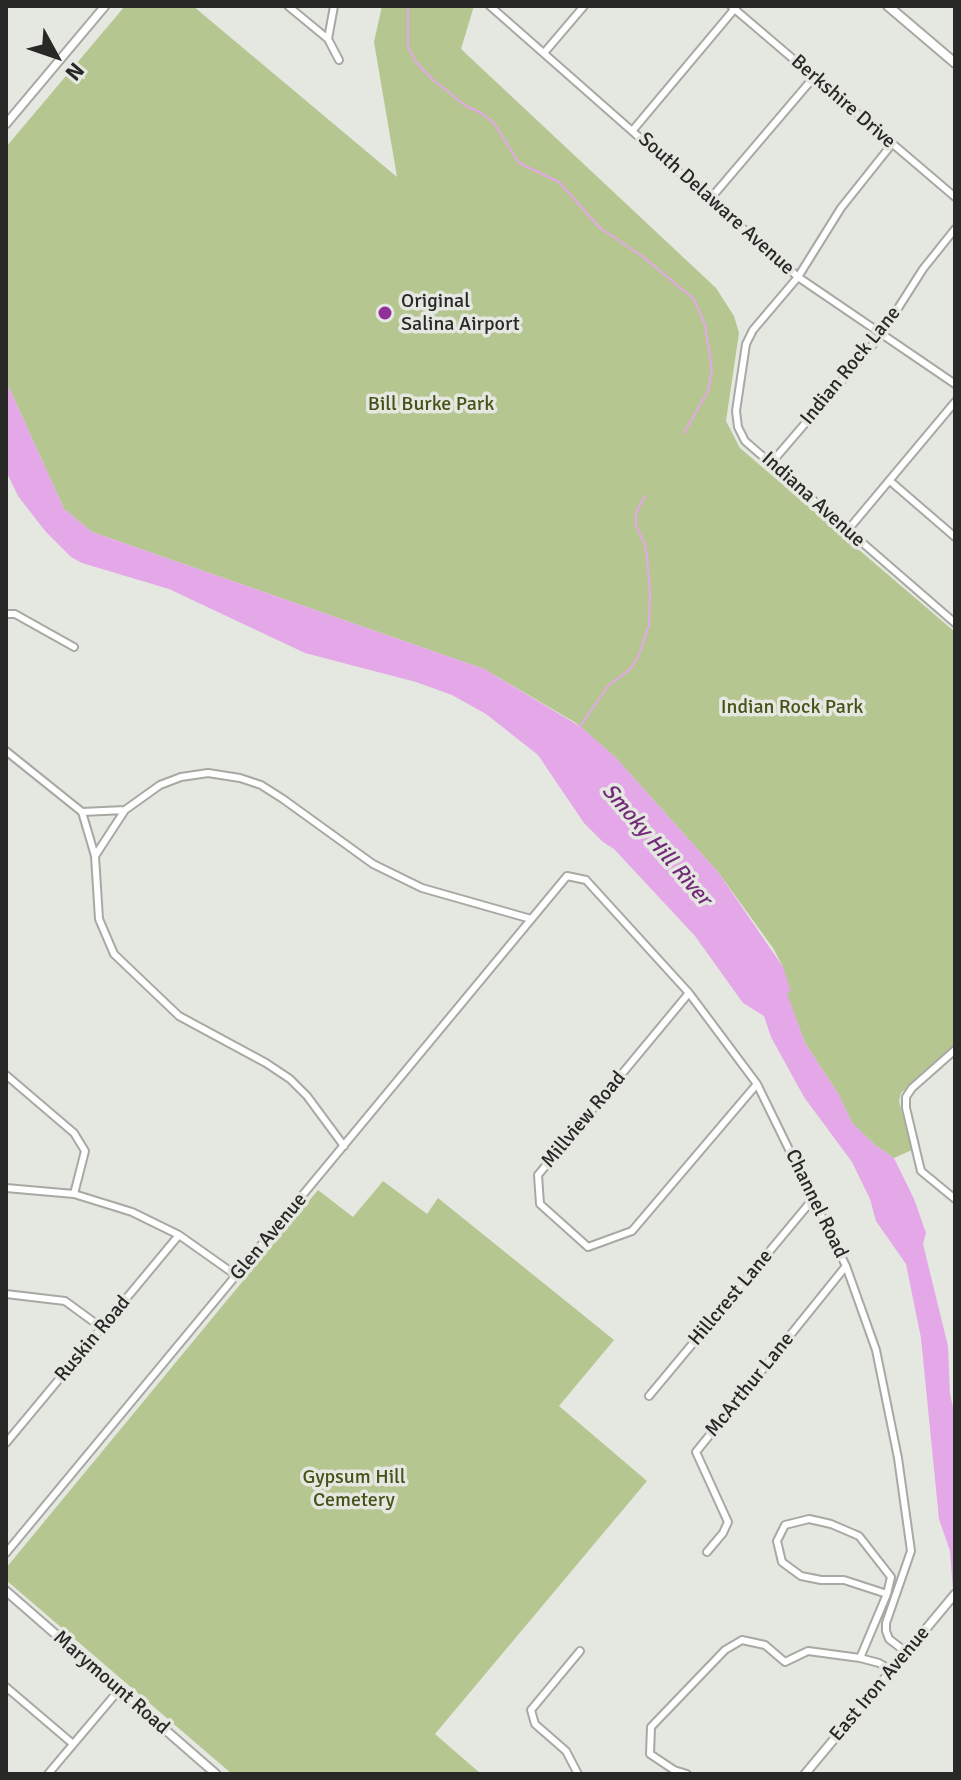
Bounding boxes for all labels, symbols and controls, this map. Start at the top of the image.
north arrow [16,16,96,96]
street label: Berkshire Drive [786,50,900,154]
text: N [60,57,90,86]
street label: South Delaware Avenue [633,128,799,280]
place label: Original Salina Airport [401,290,520,337]
street label: Indian Rock Lane [796,302,906,430]
marker: Original Salina Airport [376,304,394,322]
park label: Bill Burke Park [368,393,494,417]
street label: Indiana Avenue [756,447,870,553]
park label: Indian Rock Park [721,696,863,720]
water label: Smoky Hill River [596,778,716,912]
street label: Millview Road [537,1067,631,1173]
street label: Channel Road [779,1146,853,1262]
street label: Glen Avenue [226,1189,312,1285]
street label: Hillcrest Lane [684,1245,778,1351]
street label: Ruskin Road [50,1291,136,1387]
street label: McArthur Lane [701,1328,799,1442]
park label: Gypsum Hill Cemetery [302,1466,406,1513]
street label: East Iron Avenue [825,1622,935,1746]
street label: Marymount Road [48,1626,174,1740]

